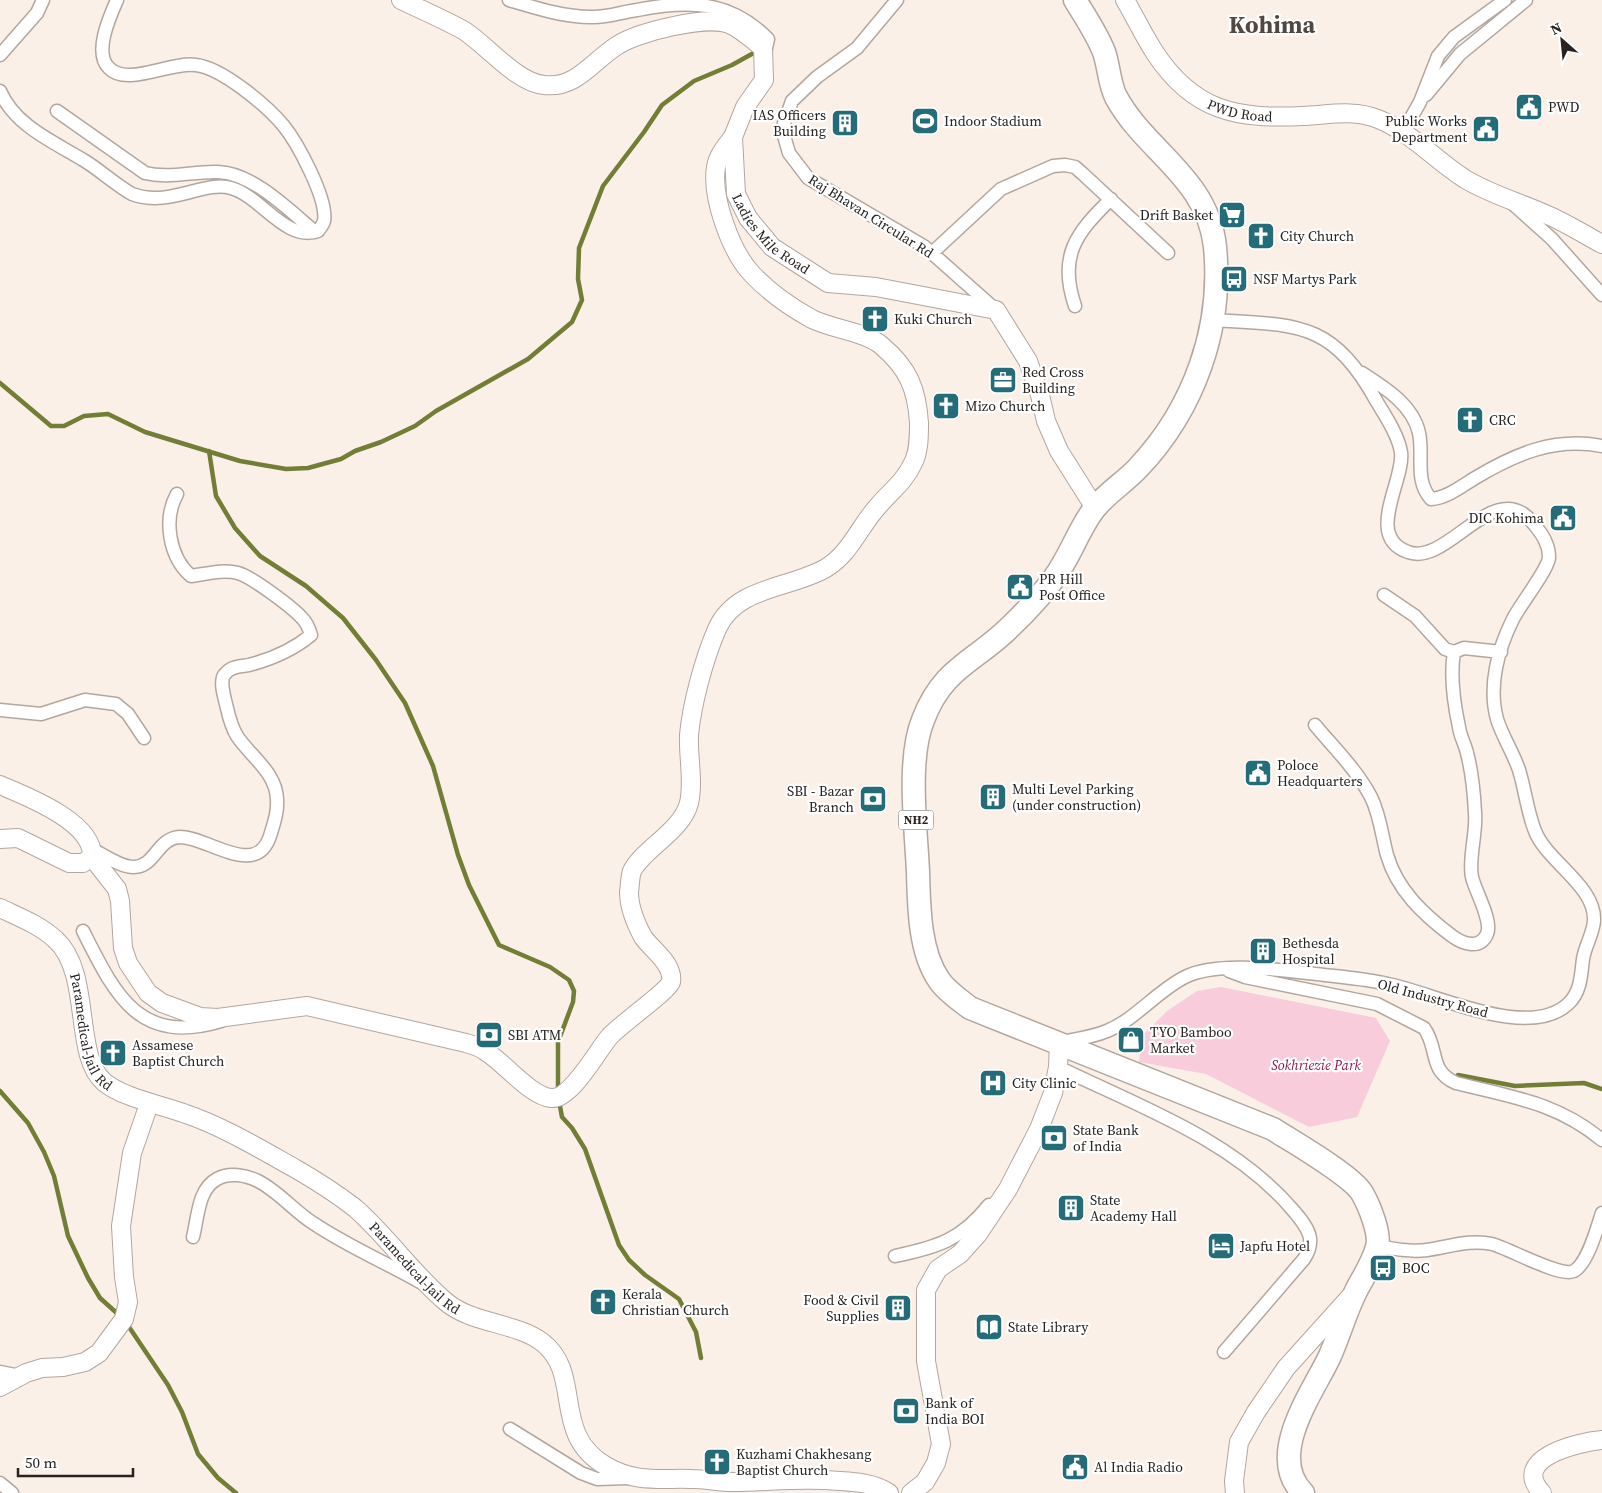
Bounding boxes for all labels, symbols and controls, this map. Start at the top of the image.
district label: Kohima [1229,8,1315,41]
north arrow [1537,15,1587,65]
text: N [1547,17,1565,40]
public building icon: PWD [1514,92,1544,122]
street label: PWD Road [1204,94,1273,127]
place label: PWD [1548,97,1580,117]
place label: IAS Officers Building [753,105,826,141]
sports icon: Indoor Stadium [910,106,940,136]
building icon: IAS Officers Building [830,108,860,138]
place label: Indoor Stadium [944,111,1042,131]
place label: Public Works Department [1385,111,1467,147]
public building icon: Public Works Department [1471,114,1501,144]
street label: Raj Bhavan Circular Rd [805,169,937,263]
street label: Ladies Mile Road [727,190,814,279]
supermarket icon: Drift Basket [1217,200,1247,230]
place label: Drift Basket [1140,205,1213,225]
church icon: City Church [1246,221,1276,251]
place label: City Church [1280,226,1354,246]
bus stop icon: NSF Martys Park [1219,264,1249,294]
place label: NSF Martys Park [1253,269,1357,289]
church icon: Kuki Church [860,304,890,334]
place label: Kuki Church [894,309,973,329]
place label: Red Cross Building [1022,362,1084,398]
office icon: Red Cross Building [988,365,1018,395]
church icon: Mizo Church [931,391,961,421]
place label: Mizo Church [965,396,1045,416]
church icon: CRC [1455,405,1485,435]
place label: CRC [1489,410,1516,430]
public building icon: DIC Kohima [1548,503,1578,533]
place label: DIC Kohima [1469,508,1545,528]
place label: PR Hill Post Office [1039,569,1105,605]
public building icon: PR Hill Post Office [1005,572,1035,602]
place label: Poloce Headquarters [1277,755,1363,791]
public building icon: Poloce Headquarters [1243,758,1273,788]
place label: Multi Level Parking (under construction) [1012,779,1141,815]
place label: SBI - Bazar Branch [787,781,854,817]
building icon: Multi Level Parking (under construction) [978,782,1008,812]
bank icon: SBI - Bazar Branch [858,784,888,814]
road number: NH2 [898,810,934,830]
place label: Bethesda Hospital [1282,933,1340,969]
building icon: Bethesda Hospital [1248,936,1278,966]
street label: Paramedical-Jail Rd [65,971,117,1095]
street label: Old Industry Road [1375,974,1491,1022]
bank icon: SBI ATM [474,1020,504,1050]
place label: TYO Bamboo Market [1150,1022,1232,1058]
place label: SBI ATM [508,1025,561,1045]
shop icon: TYO Bamboo Market [1116,1025,1146,1055]
place label: Assamese Baptist Church [132,1035,225,1071]
church icon: Assamese Baptist Church [98,1038,128,1068]
park label: Sokhriezie Park [1271,1055,1361,1075]
hospital icon: City Clinic [978,1068,1008,1098]
place label: City Clinic [1012,1073,1077,1093]
place label: State Bank of India [1073,1120,1139,1156]
bank icon: State Bank of India [1039,1123,1069,1153]
place label: State Academy Hall [1090,1190,1177,1226]
building icon: State Academy Hall [1056,1193,1086,1223]
street label: Paramedical-Jail Rd [365,1217,464,1319]
hotel icon: Japfu Hotel [1206,1231,1236,1261]
place label: Japfu Hotel [1239,1236,1310,1256]
bus stop icon: BOC [1368,1253,1398,1283]
place label: BOC [1402,1258,1430,1278]
place label: Kerala Christian Church [622,1284,729,1320]
church icon: Kerala Christian Church [588,1287,618,1317]
place label: Food & Civil Supplies [803,1290,879,1326]
building icon: Food & Civil Supplies [883,1293,913,1323]
library icon: State Library [974,1312,1004,1342]
place label: State Library [1008,1317,1089,1337]
place label: Bank of India BOI [925,1393,985,1429]
bank icon: Bank of India BOI [891,1396,921,1426]
place label: Kuzhami Chakhesang Baptist Church [736,1444,872,1480]
scale bar [18,1446,132,1478]
church icon: Kuzhami Chakhesang Baptist Church [702,1447,732,1477]
text: 50 m [25,1452,57,1473]
public building icon: Al India Radio [1060,1452,1090,1482]
place label: Al India Radio [1094,1457,1183,1477]

